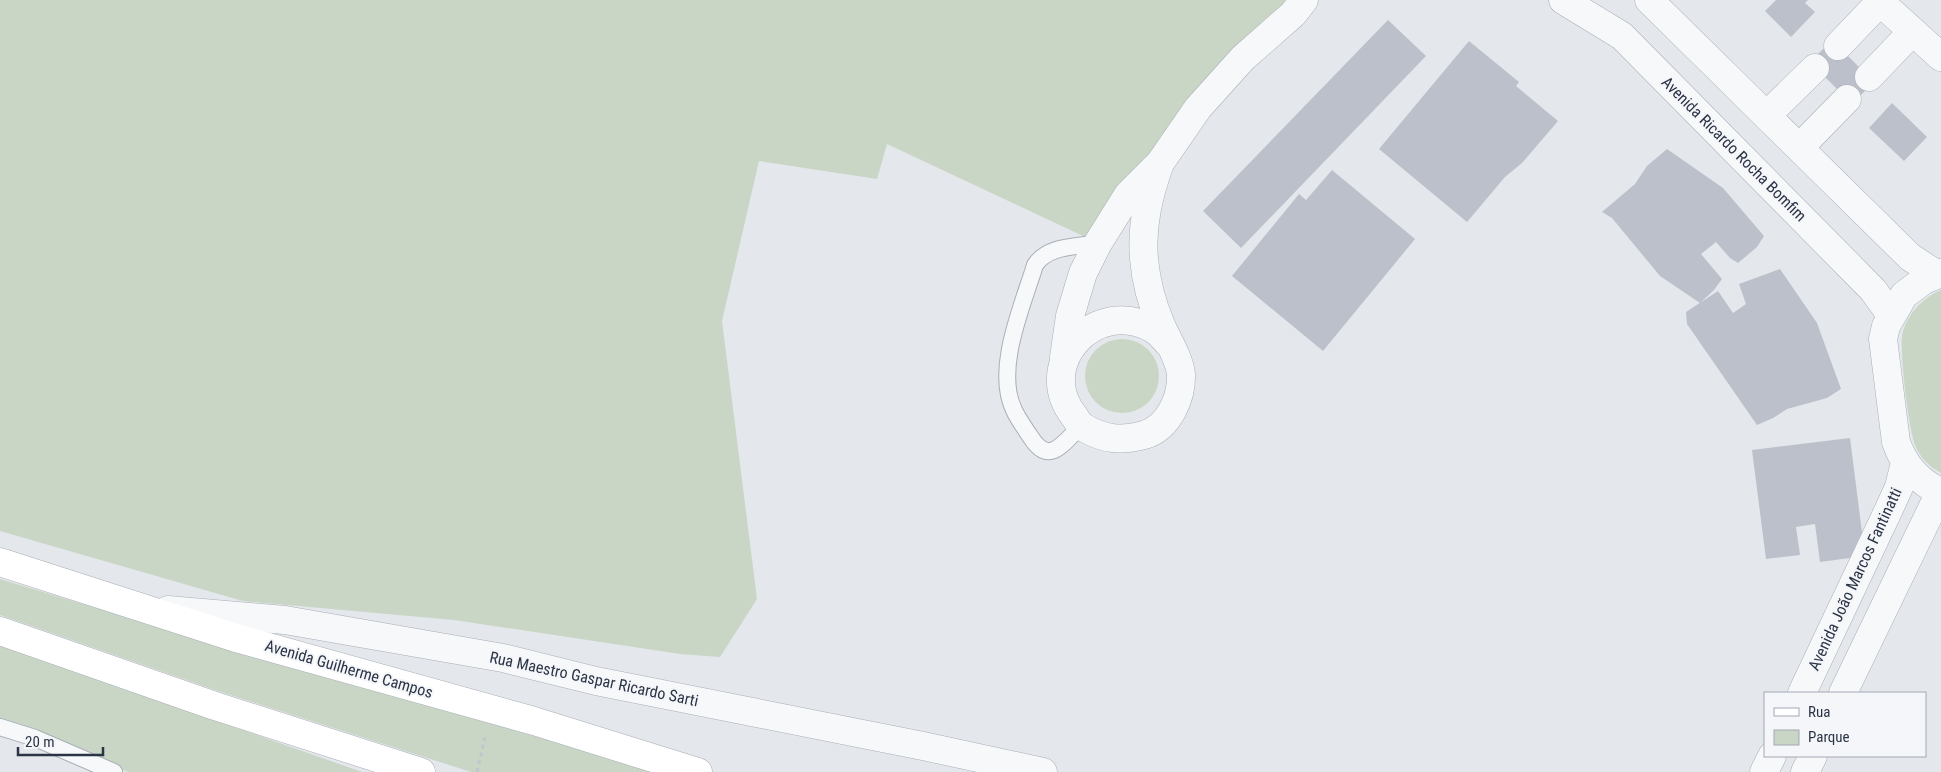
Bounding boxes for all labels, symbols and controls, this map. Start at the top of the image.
street label: Avenida Ricardo Rocha Bomfim [1658,73,1810,225]
street label: Avenida João Marcos Fantinatti [1804,485,1906,673]
street label: Avenida Guilherme Campos [263,636,435,702]
street label: Rua Maestro Gaspar Ricardo Sarti [488,648,700,710]
legend [1764,692,1926,757]
text: Rua [1808,703,1830,721]
scale bar [18,724,102,756]
text: Parque [1808,728,1850,746]
text: 20 m [25,733,55,751]

